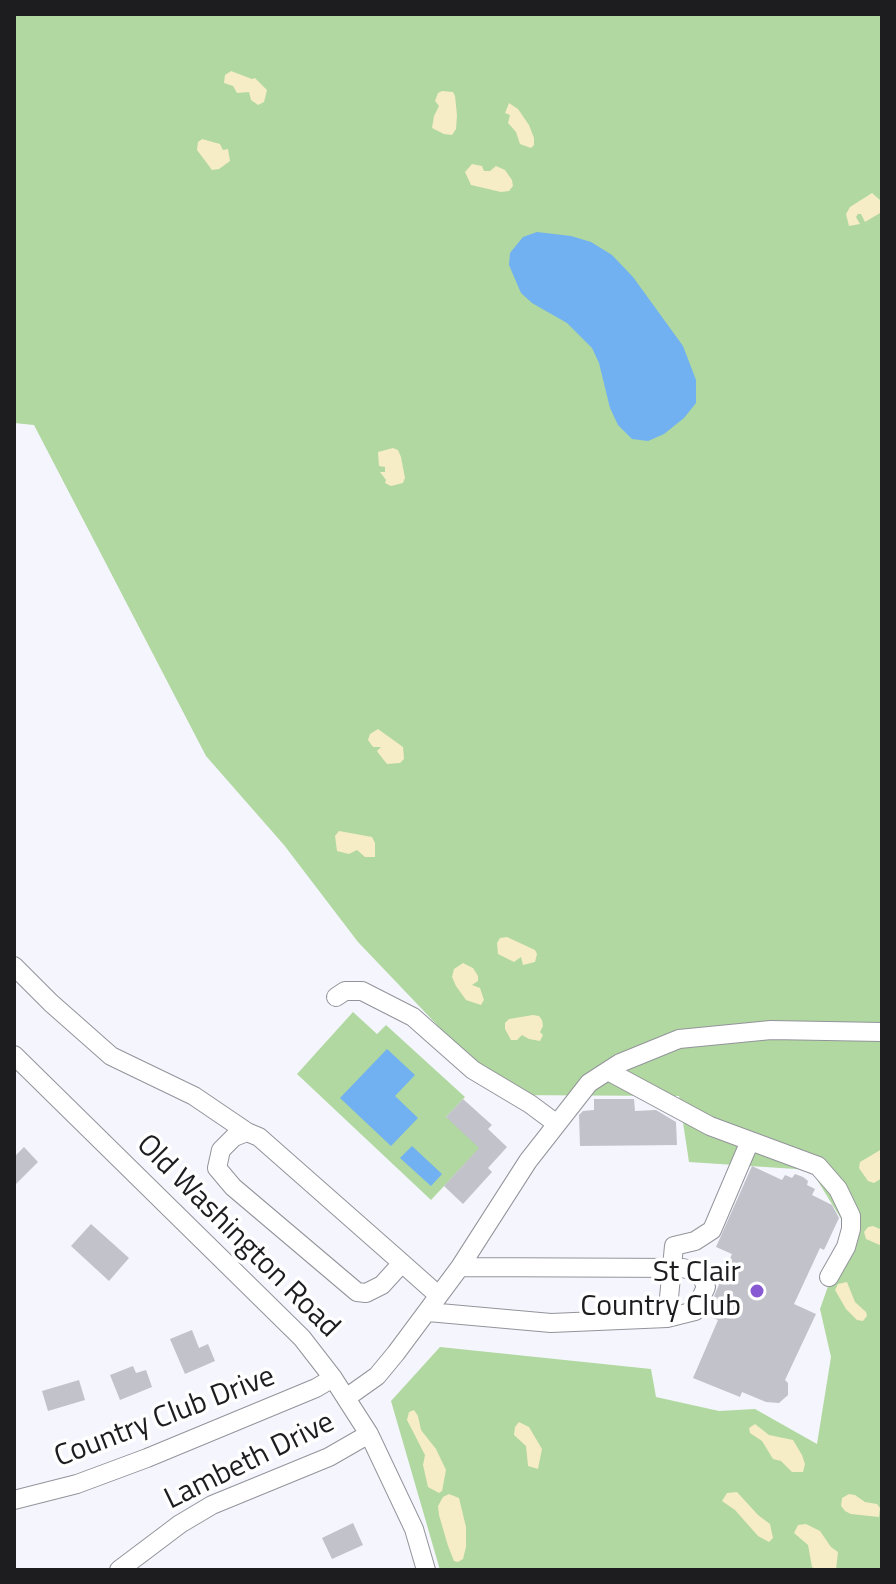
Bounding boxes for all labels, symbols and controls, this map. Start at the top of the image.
street label: Old Washington Road [128,1128,346,1346]
place label: St Clair Country Club [580,1256,741,1326]
marker: St Clair Country Club [748,1282,766,1300]
street label: Country Club Drive [50,1359,280,1477]
street label: Lambeth Drive [159,1405,341,1519]

